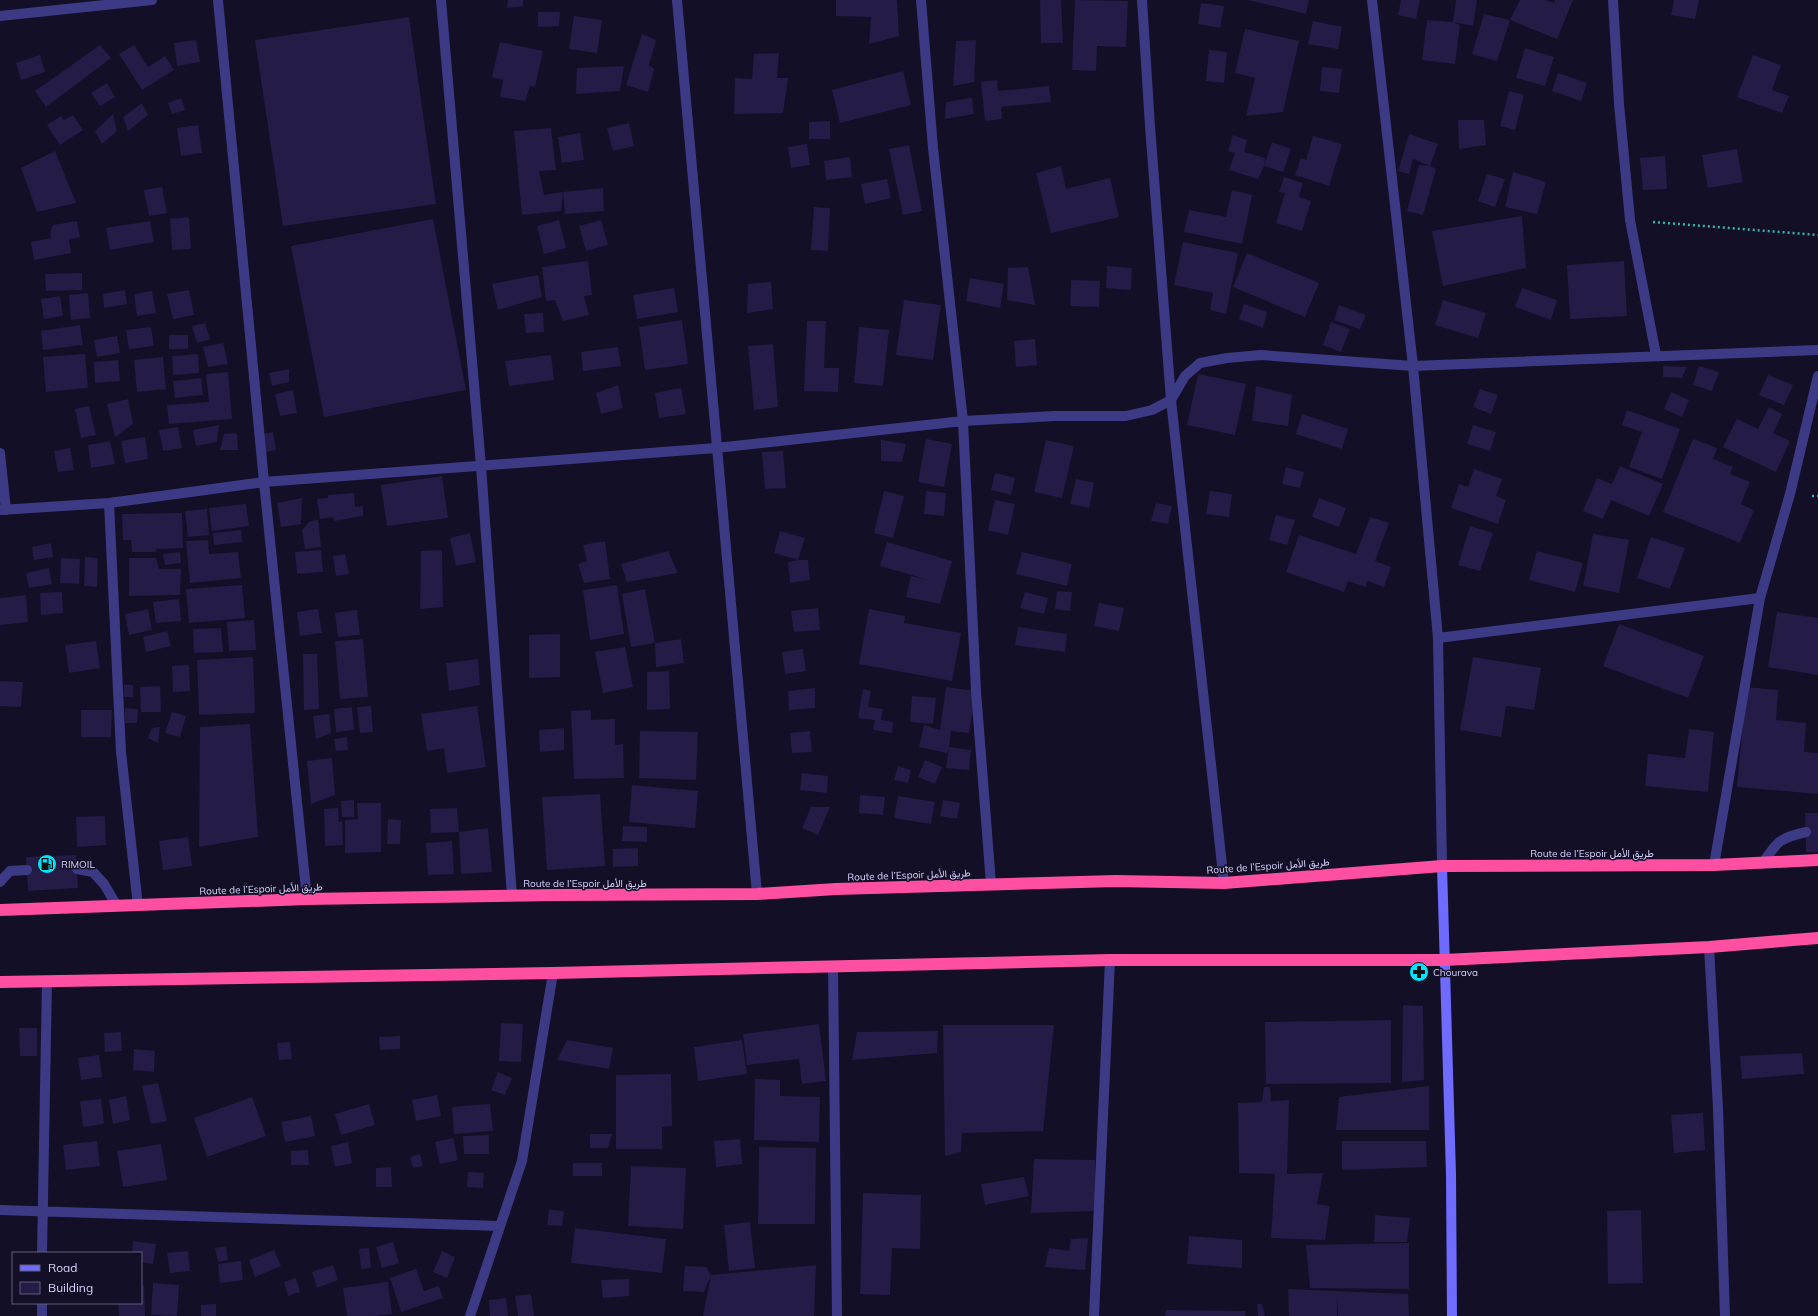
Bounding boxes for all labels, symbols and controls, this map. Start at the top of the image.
street label: Route de l’Espoir طريق الأمل [1530,847,1654,860]
fuel station icon: RIMOIL [36,853,58,875]
street label: Route de l’Espoir طريق الأمل [1206,855,1331,877]
place label: RIMOIL [61,858,95,871]
street label: Route de l’Espoir طريق الأمل [847,866,971,884]
street label: Route de l’Espoir طريق الأمل [523,877,647,890]
street label: Route de l’Espoir طريق الأمل [199,880,323,898]
pharmacy icon: Chourava [1408,961,1430,983]
place label: Chourava [1433,966,1478,979]
legend [12,1252,142,1304]
text: Road [48,1260,77,1275]
text: Building [48,1280,93,1295]

